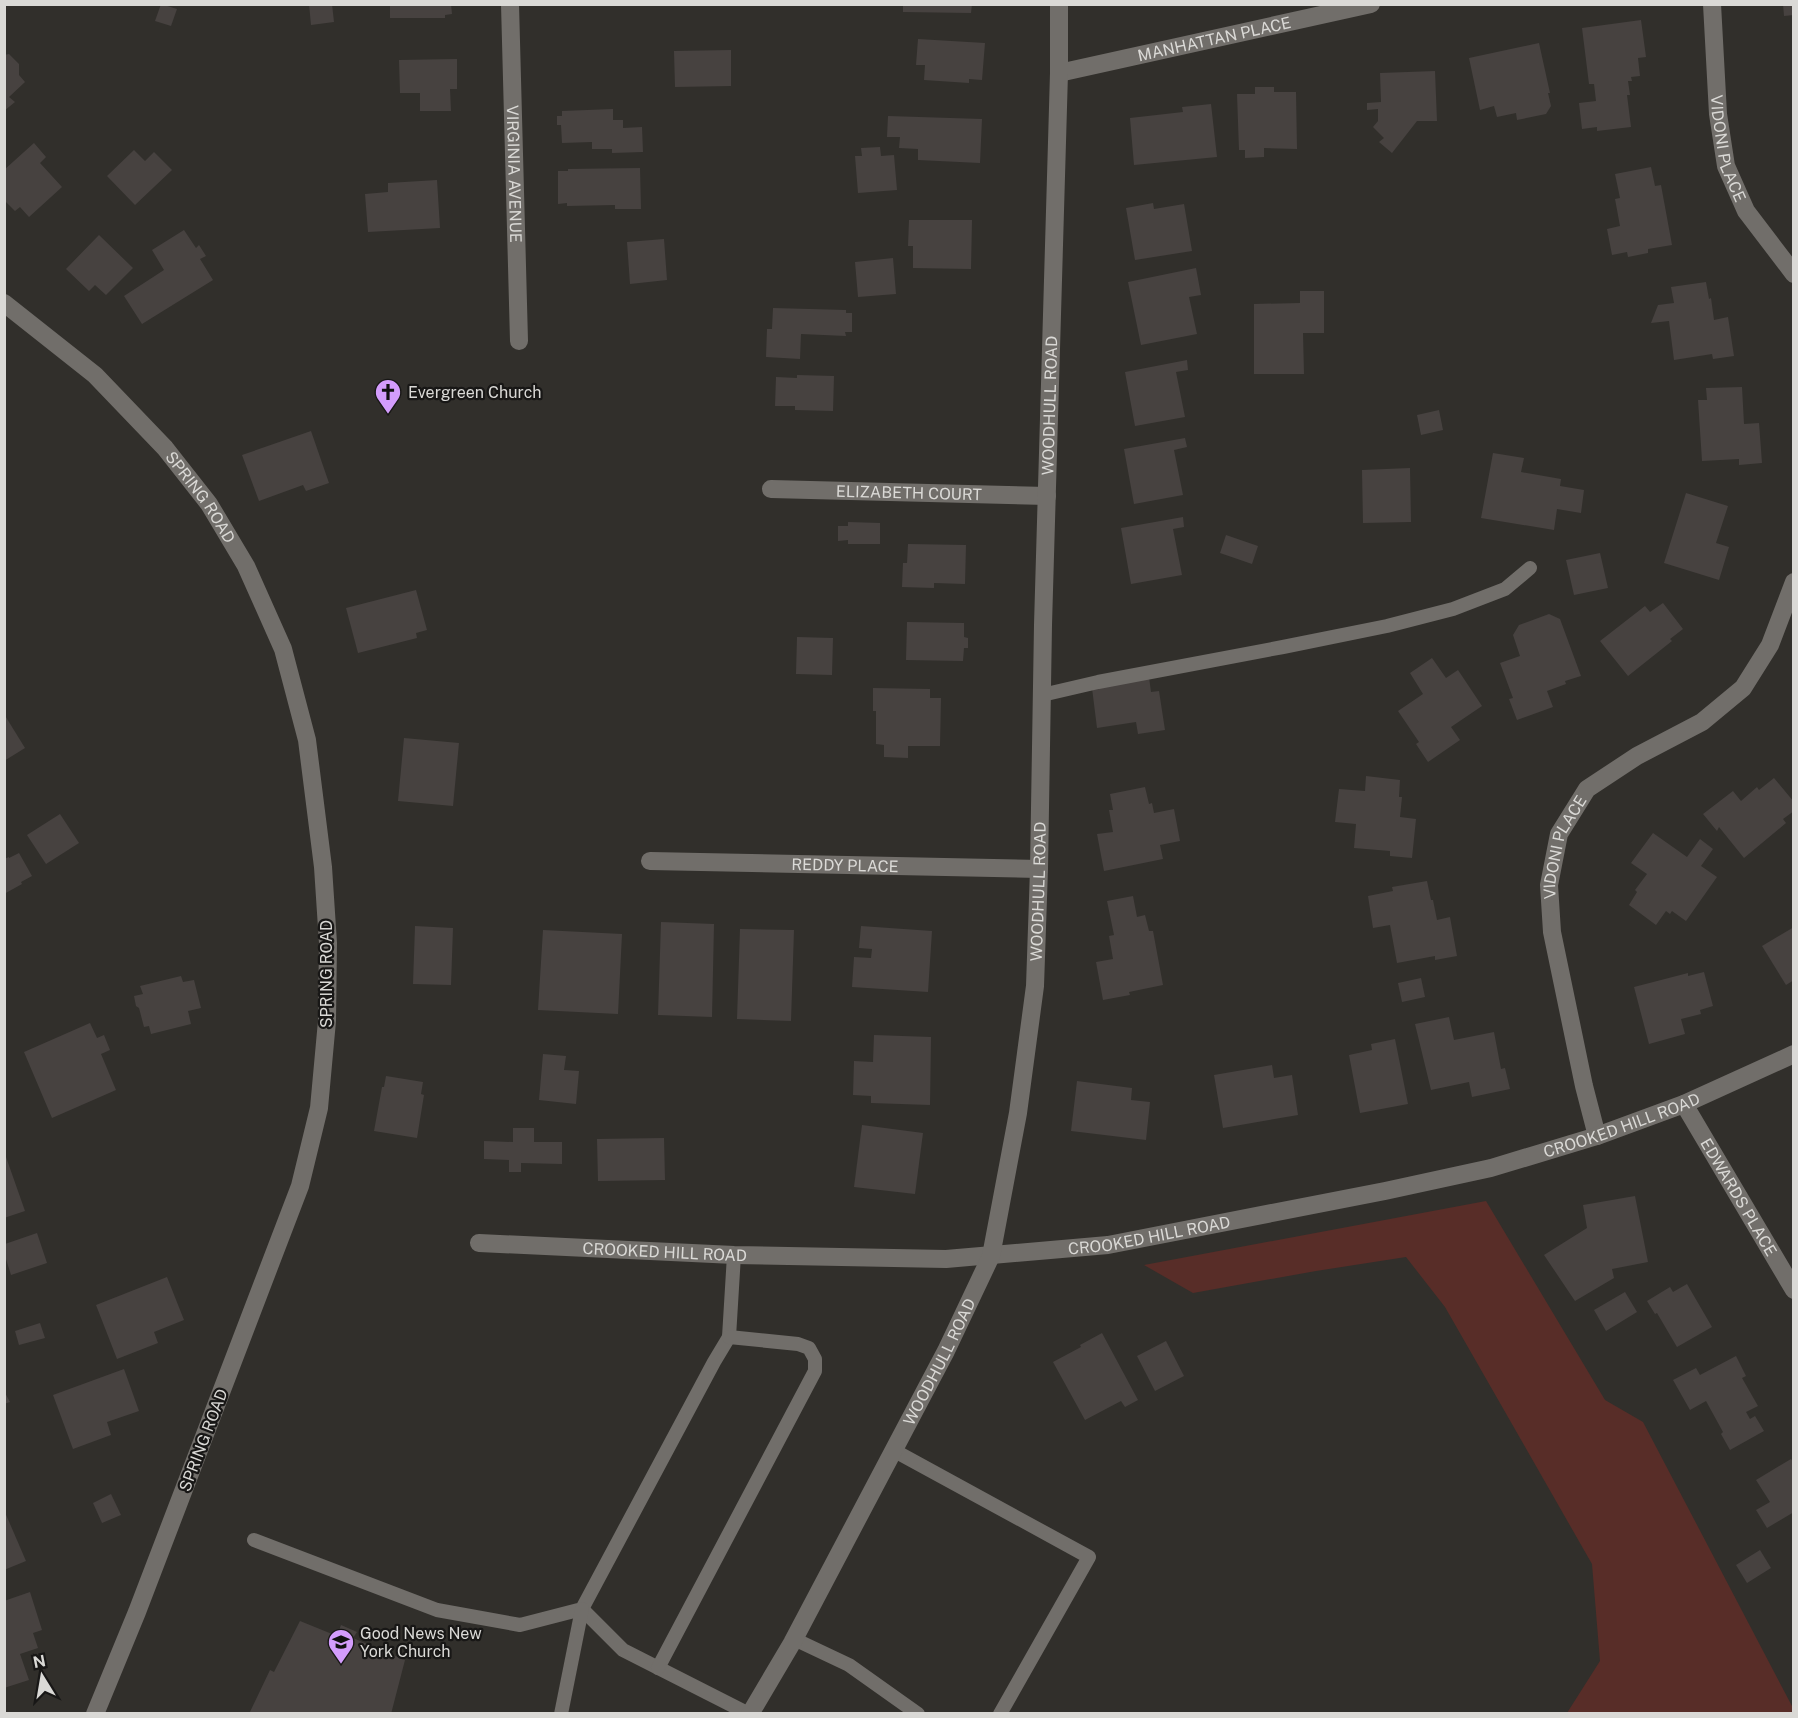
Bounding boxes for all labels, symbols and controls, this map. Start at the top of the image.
street label: MANHATTAN PLACE [1136,13,1293,65]
street label: VIDONI PLACE [1707,94,1750,205]
street label: VIRGINIA AVENUE [503,105,525,243]
street label: WOODHULL ROAD [1038,335,1061,476]
church icon: Evergreen Church [373,377,403,415]
place label: Evergreen Church [408,383,542,402]
street label: SPRING ROAD [161,448,239,547]
street label: ELIZABETH COURT [836,482,983,504]
street label: VIDONI PLACE [1540,792,1591,900]
street label: WOODHULL ROAD [1027,821,1050,962]
street label: REDDY PLACE [791,855,899,876]
street label: SPRING ROAD [317,920,336,1028]
street label: CROOKED HILL ROAD [1541,1089,1703,1162]
street label: EDWARDS PLACE [1696,1135,1781,1259]
street label: CROOKED HILL ROAD [1067,1212,1232,1258]
street label: CROOKED HILL ROAD [582,1239,747,1265]
street label: WOODHULL ROAD [900,1295,980,1429]
street label: SPRING ROAD [175,1386,232,1494]
place label: Good News New York Church [360,1624,482,1661]
school or university icon: Good News New York Church [326,1627,356,1665]
north arrow [12,1646,72,1706]
text: N [31,1651,47,1672]

